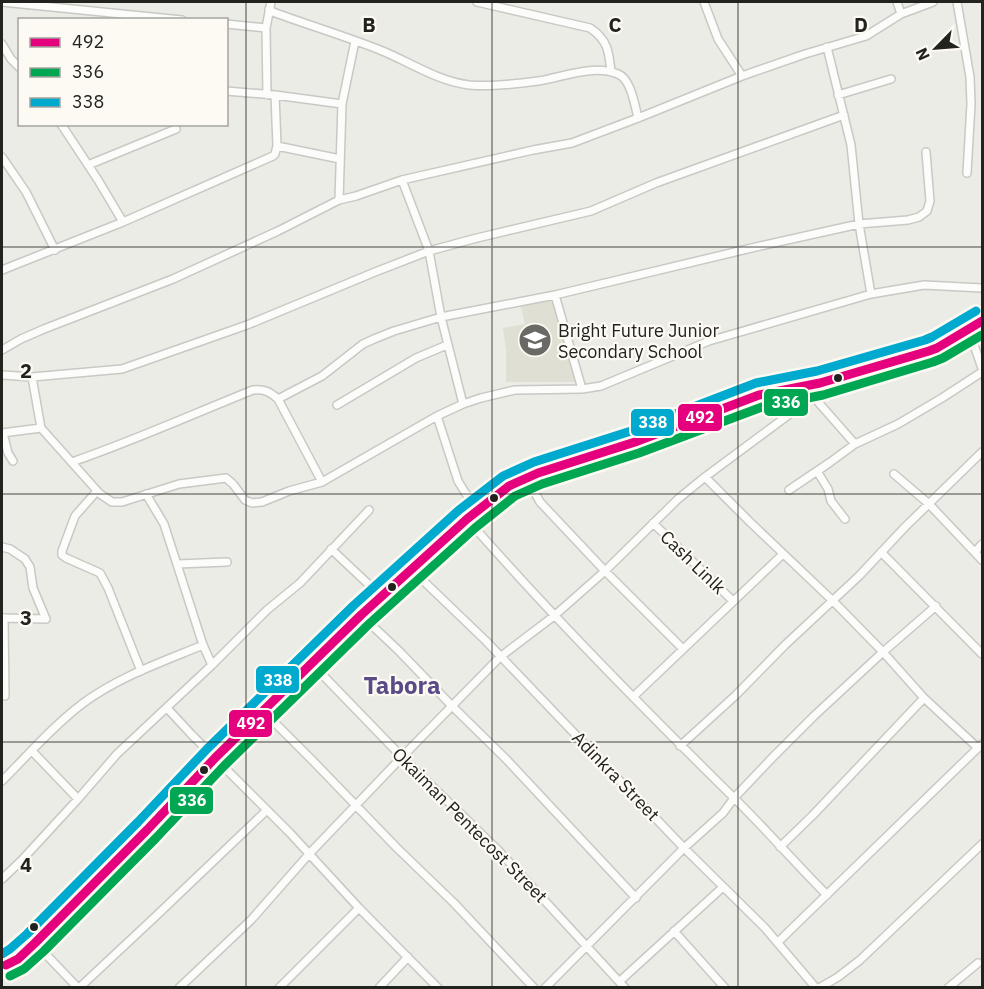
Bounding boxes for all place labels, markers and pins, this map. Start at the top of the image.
place label: Bright Future Junior Secondary School [558,319,719,363]
school or university icon: Bright Future Junior Secondary School [517,322,553,358]
unlabelled marker [832,372,844,384]
unlabelled marker [488,492,500,504]
unlabelled marker [386,581,398,593]
unlabelled marker [198,764,210,776]
unlabelled marker [28,921,40,933]

